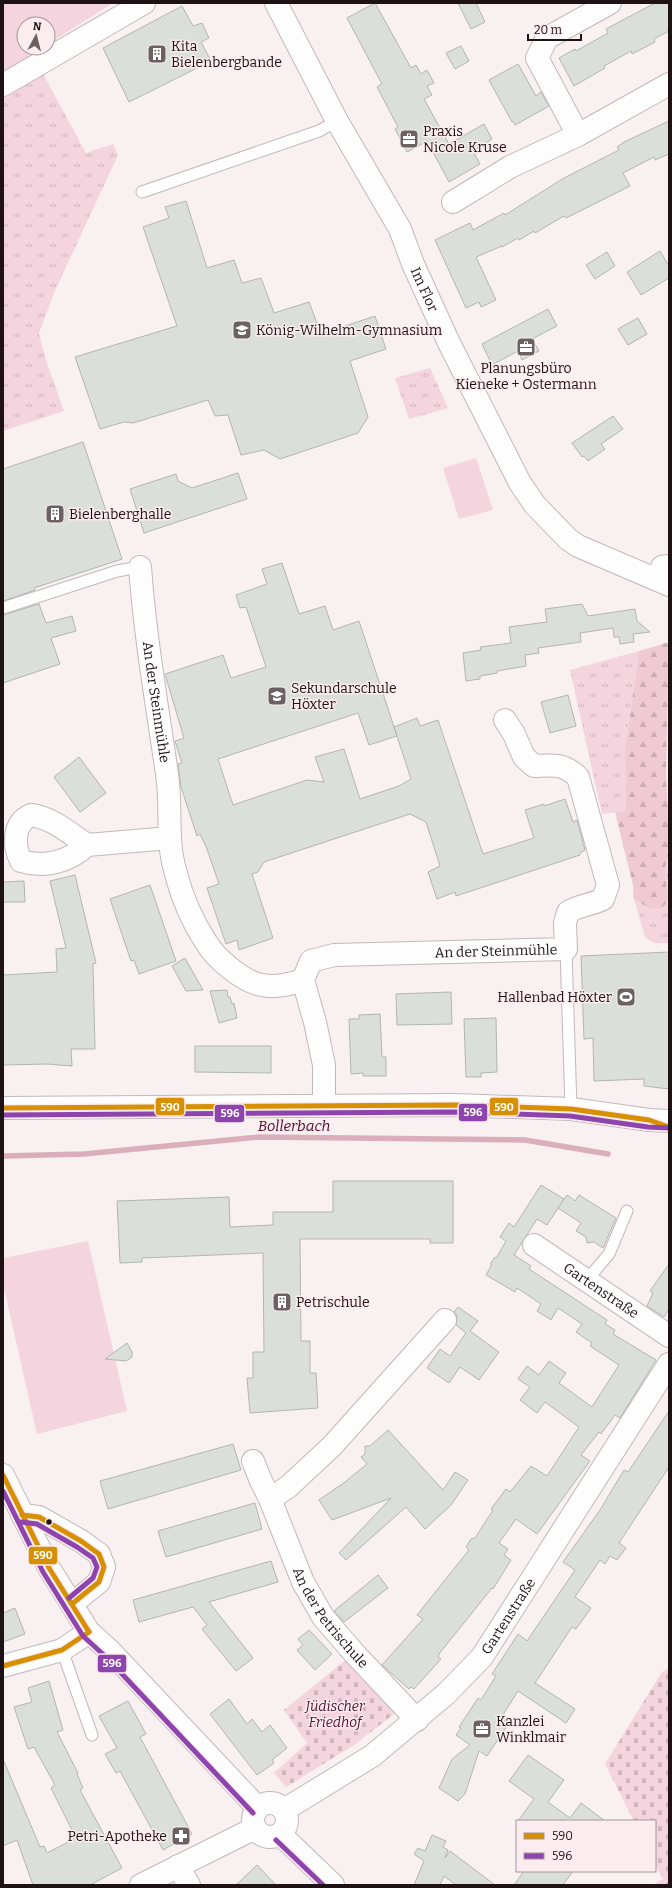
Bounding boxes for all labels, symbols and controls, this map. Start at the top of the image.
north arrow [16,16,56,56]
scale bar [528,16,581,42]
text: N [32,20,43,34]
text: 20 m [534,23,563,37]
place label: Kita Bielenbergbande [171,38,282,71]
building icon: Kita Bielenbergbande [146,43,168,65]
place label: Praxis Nicole Kruse [423,123,507,156]
office icon: Praxis Nicole Kruse [398,128,420,150]
street label: Im Flor [407,265,442,314]
school or university icon: König-Wilhelm-Gymnasium [231,319,253,341]
place label: König-Wilhelm-Gymnasium [256,322,443,339]
office icon: Planungsbüro Kieneke + Ostermann [515,336,537,358]
place label: Planungsbüro Kieneke + Ostermann [455,360,597,393]
building icon: Bielenberghalle [44,503,66,525]
place label: Bielenberghalle [69,506,172,523]
street label: An der Steinmühle [139,640,173,764]
place label: Sekundarschule Höxter [291,680,397,713]
school or university icon: Sekundarschule Höxter [266,685,288,707]
street label: An der Steinmühle [434,941,557,961]
sports icon: Hallenbad Höxter [615,986,637,1008]
place label: Hallenbad Höxter [497,989,612,1006]
line badge: 590 [155,1097,185,1116]
line badge: 590 [489,1097,519,1116]
text: 590 [160,1101,180,1114]
text: 590 [494,1101,514,1114]
line badge: 596 [458,1103,488,1122]
line badge: 596 [214,1104,245,1123]
text: 596 [464,1106,483,1119]
text: 596 [221,1107,240,1120]
water label: Bollerbach [258,1117,330,1135]
street label: Gartenstraße [560,1259,642,1322]
building icon: Petrischule [271,1291,293,1313]
place label: Petrischule [296,1294,370,1311]
unlabelled marker [44,1517,54,1527]
line badge: 590 [28,1546,58,1565]
text: 590 [33,1549,53,1562]
street label: An der Petrischule [289,1565,372,1672]
street label: Gartenstraße [478,1575,539,1658]
line badge: 596 [97,1654,127,1673]
text: 596 [103,1657,122,1670]
park label: Jüdischer Friedhof [303,1698,366,1731]
place label: Kanzlei Winklmair [496,1713,566,1746]
office icon: Kanzlei Winklmair [471,1718,493,1740]
legend [516,1820,656,1872]
pharmacy icon: Petri-Apotheke [170,1825,192,1847]
place label: Petri-Apotheke [68,1828,167,1845]
text: 590 [552,1829,573,1843]
text: 596 [552,1849,572,1863]

